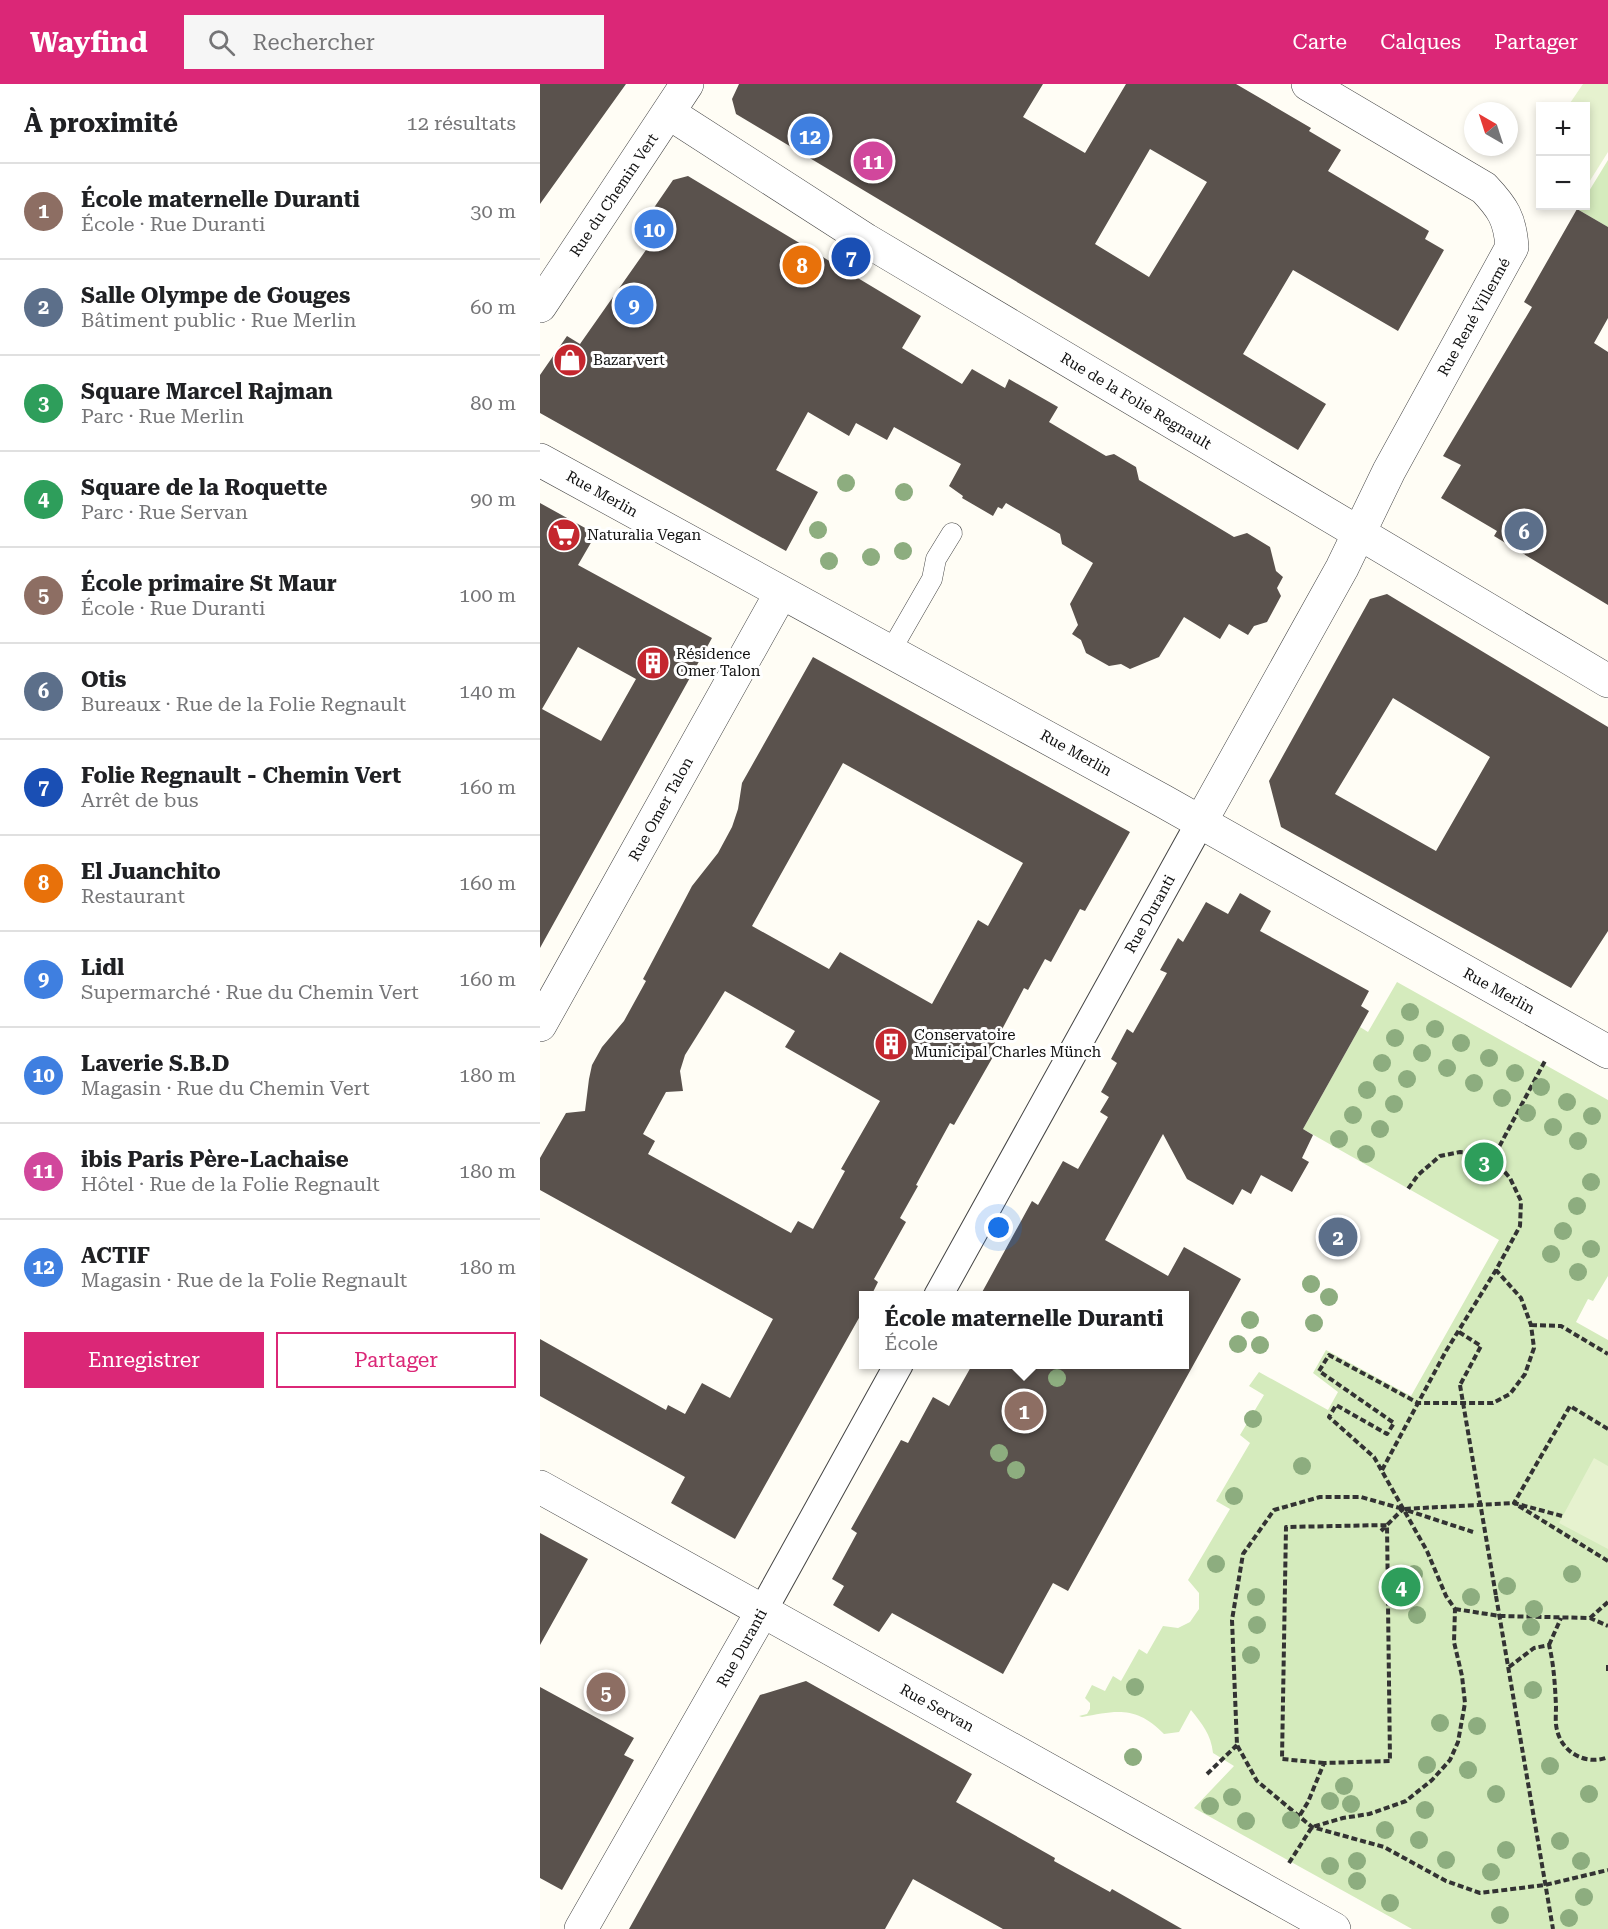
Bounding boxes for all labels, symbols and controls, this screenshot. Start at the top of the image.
search box [184,15,604,69]
text: Wayfind [30,26,148,59]
icon: search [205,26,238,59]
text: Rechercher [253,30,375,55]
text: Carte [1293,30,1347,54]
text: Calques [1380,30,1461,54]
text: Partager [1494,30,1578,54]
north arrow [1464,102,1518,156]
map controls [1536,102,1590,210]
button: + [1536,102,1590,156]
text: À proximité [24,108,178,138]
text: 12 résultats [407,111,516,135]
pin: 12 [790,113,830,158]
street label: Rue du Chemin Vert [566,130,662,260]
pin: 11 [854,138,892,184]
button: − [1536,156,1590,210]
text: École maternelle Duranti [81,187,360,212]
text: 1 [38,199,49,223]
text: 30 m [470,199,516,223]
pin: 10 [634,206,674,252]
text: École · Rue Duranti [81,212,265,236]
pin: 7 [832,234,870,279]
pin: 8 [782,242,822,288]
street label: Rue René Villermé [1434,255,1514,379]
pin: 9 [614,282,653,328]
text: Salle Olympe de Gouges [81,283,350,308]
text: 2 [38,295,49,319]
text: 60 m [470,295,516,319]
text: Bâtiment public · Rue Merlin [81,308,356,332]
shop icon: Bazar vert [552,342,588,378]
street label: Rue de la Folie Regnault [1057,349,1215,453]
place label: Bazar vert [593,351,665,369]
text: Square Marcel Rajman [81,379,333,404]
text: 3 [38,391,49,415]
text: 80 m [470,391,516,415]
text: Parc · Rue Merlin [81,404,244,428]
street label: Rue Merlin [563,467,641,521]
text: Square de la Roquette [81,475,328,500]
text: 4 [38,487,49,511]
text: 90 m [470,487,516,511]
text: Parc · Rue Servan [81,500,248,524]
pin: 6 [1504,508,1544,554]
supermarket icon: Naturalia Vegan [546,517,582,553]
place label: Naturalia Vegan [587,526,701,544]
text: École primaire St Maur [81,571,337,596]
text: 5 [38,583,49,607]
text: 100 m [459,583,516,607]
text: École · Rue Duranti [81,596,265,620]
building icon: Résidence Omer Talon [635,645,671,681]
place label: Résidence Omer Talon [676,645,761,680]
text: Otis [81,667,126,692]
text: 6 [38,679,49,703]
text: 140 m [459,679,516,703]
text: Bureaux · Rue de la Folie Regnault [81,692,406,716]
street label: Rue Merlin [1037,726,1115,780]
street label: Rue Omer Talon [625,754,697,864]
text: Folie Regnault - Chemin Vert [81,763,401,788]
text: 7 [38,775,49,799]
text: 160 m [459,775,516,799]
text: Arrêt de bus [81,788,198,812]
text: El Juanchito [81,859,221,884]
text: 8 [38,871,49,895]
text: 160 m [459,871,516,895]
street label: Rue Duranti [1121,872,1179,956]
text: Restaurant [81,884,185,908]
text: Lidl [81,955,124,980]
street label: Rue Merlin [1460,964,1538,1018]
text: 9 [38,967,49,991]
text: 160 m [459,967,516,991]
text: Supermarché · Rue du Chemin Vert [81,980,419,1004]
building icon: Conservatoire Municipal Charles Münch [873,1026,909,1062]
place label: Conservatoire Municipal Charles Münch [914,1026,1102,1061]
text: Laverie S.B.D [81,1051,229,1076]
text: 10 [32,1063,55,1087]
text: 180 m [459,1063,516,1087]
text: Magasin · Rue du Chemin Vert [81,1076,370,1100]
pin: 3 [1464,1140,1504,1184]
text: ibis Paris Père-Lachaise [81,1147,349,1172]
text: 11 [32,1159,55,1183]
text: 180 m [459,1159,516,1183]
text: Hôtel · Rue de la Folie Regnault [81,1172,380,1196]
your location [984,1213,1013,1242]
pin: 2 [1318,1214,1358,1260]
text: ACTIF [81,1243,150,1268]
text: 12 [32,1255,55,1279]
text: 180 m [459,1255,516,1279]
text: Magasin · Rue de la Folie Regnault [81,1268,407,1292]
popup [859,1291,1189,1369]
text: École maternelle Duranti [885,1306,1163,1331]
text: École [885,1331,938,1355]
button: Enregistrer [24,1332,264,1388]
button: Partager [276,1332,516,1388]
pin: 1 [1004,1388,1044,1434]
pin: 4 [1382,1564,1420,1610]
street label: Rue Duranti [713,1606,771,1690]
pin: 5 [586,1670,626,1714]
street label: Rue Servan [897,1680,977,1736]

